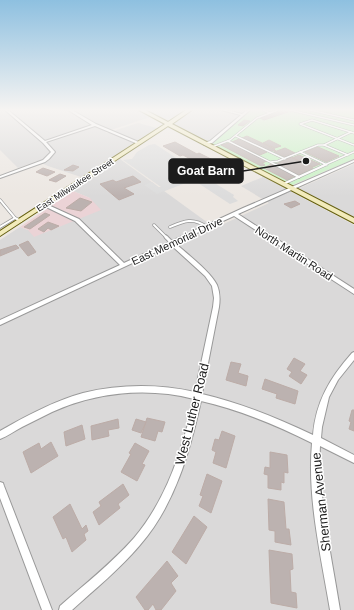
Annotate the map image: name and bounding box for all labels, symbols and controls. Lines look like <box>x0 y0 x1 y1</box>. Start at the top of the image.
street label: East Milwaukee Street <box>35 156 116 214</box>
callout: Goat Barn <box>169 159 243 183</box>
text: Goat Barn <box>177 164 235 178</box>
street label: East Memorial Drive <box>130 215 224 267</box>
street label: North Martin Road <box>253 223 335 283</box>
street label: West Luther Road <box>172 361 212 467</box>
street label: Sherman Avenue <box>308 452 334 552</box>

